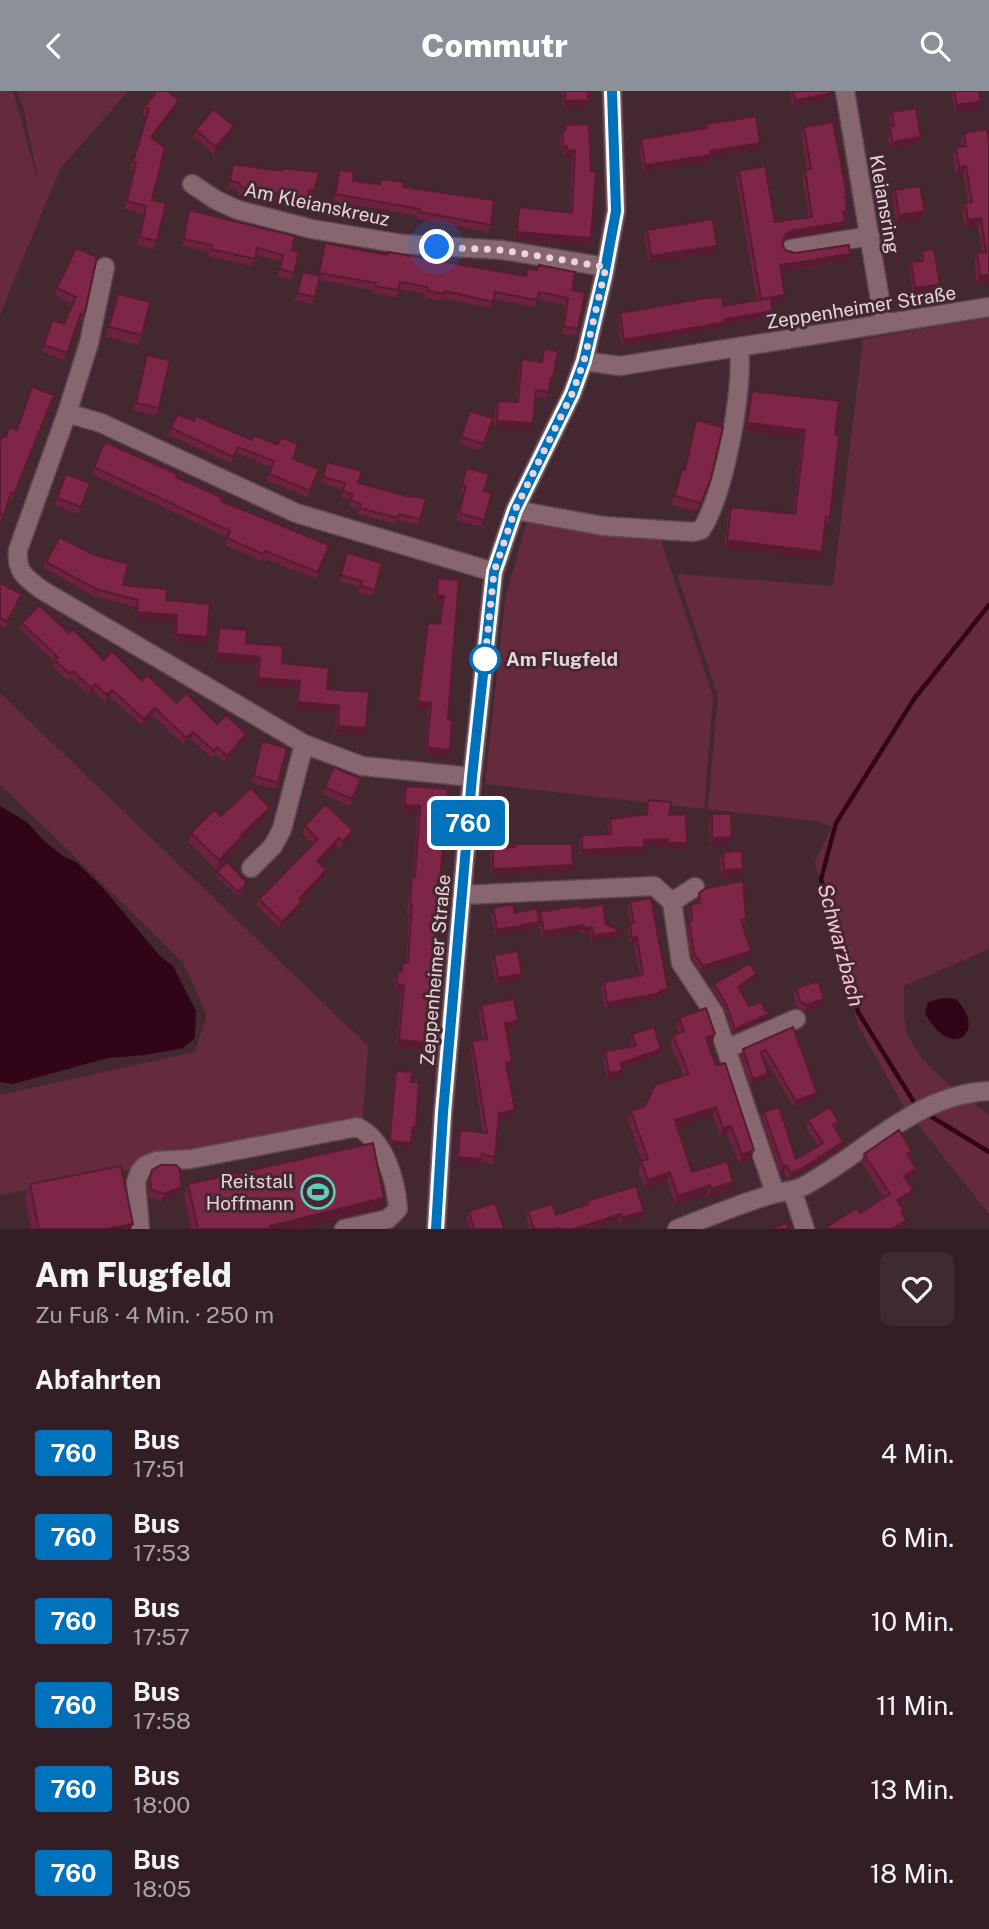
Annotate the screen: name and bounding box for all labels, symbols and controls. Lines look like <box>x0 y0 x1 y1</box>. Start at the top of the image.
icon: back <box>35 27 73 65</box>
text: Commutr <box>421 27 568 64</box>
icon: search <box>916 27 954 65</box>
street label: Kleiansring <box>866 153 905 255</box>
street label: Am Kleianskreuz <box>242 178 392 230</box>
your location <box>419 229 454 264</box>
street label: Zeppenheimer Straße <box>764 281 958 333</box>
marker: Am Flugfeld <box>470 644 500 674</box>
place label: Am Flugfeld <box>506 648 618 670</box>
line badge: 760 <box>428 800 508 846</box>
text: 760 <box>445 809 491 837</box>
street label: Zeppenheimer Straße <box>416 873 454 1067</box>
water label: Schwarzbach <box>813 881 869 1009</box>
place label: Reitstall Hoffmann <box>206 1170 294 1214</box>
sports icon: Reitstall Hoffmann <box>299 1173 337 1211</box>
button: heart <box>880 1252 954 1326</box>
text: Am Flugfeld <box>35 1256 232 1294</box>
text: Zu Fuß · 4 Min. · 250 m <box>35 1301 274 1328</box>
text: Abfahrten <box>35 1364 161 1395</box>
text: Bus <box>133 1424 180 1455</box>
text: 4 Min. <box>881 1438 954 1469</box>
text: 760 <box>50 1439 97 1467</box>
text: 17:51 <box>133 1455 185 1482</box>
text: Bus <box>133 1508 180 1539</box>
text: 6 Min. <box>881 1522 954 1553</box>
text: 760 <box>50 1523 97 1551</box>
text: 17:53 <box>133 1539 191 1566</box>
text: Bus <box>133 1592 180 1623</box>
text: 10 Min. <box>871 1606 954 1637</box>
text: 760 <box>50 1607 97 1635</box>
text: 17:57 <box>133 1623 190 1650</box>
text: Bus <box>133 1676 180 1707</box>
text: 11 Min. <box>876 1690 954 1721</box>
text: 760 <box>50 1691 97 1719</box>
text: 17:58 <box>133 1707 191 1734</box>
text: Bus <box>133 1760 180 1791</box>
text: 13 Min. <box>870 1774 954 1805</box>
text: 760 <box>50 1775 97 1803</box>
text: 18:00 <box>133 1791 190 1818</box>
text: Bus <box>133 1844 180 1875</box>
text: 18 Min. <box>870 1858 954 1889</box>
text: 760 <box>50 1859 97 1887</box>
text: 18:05 <box>133 1875 191 1902</box>

